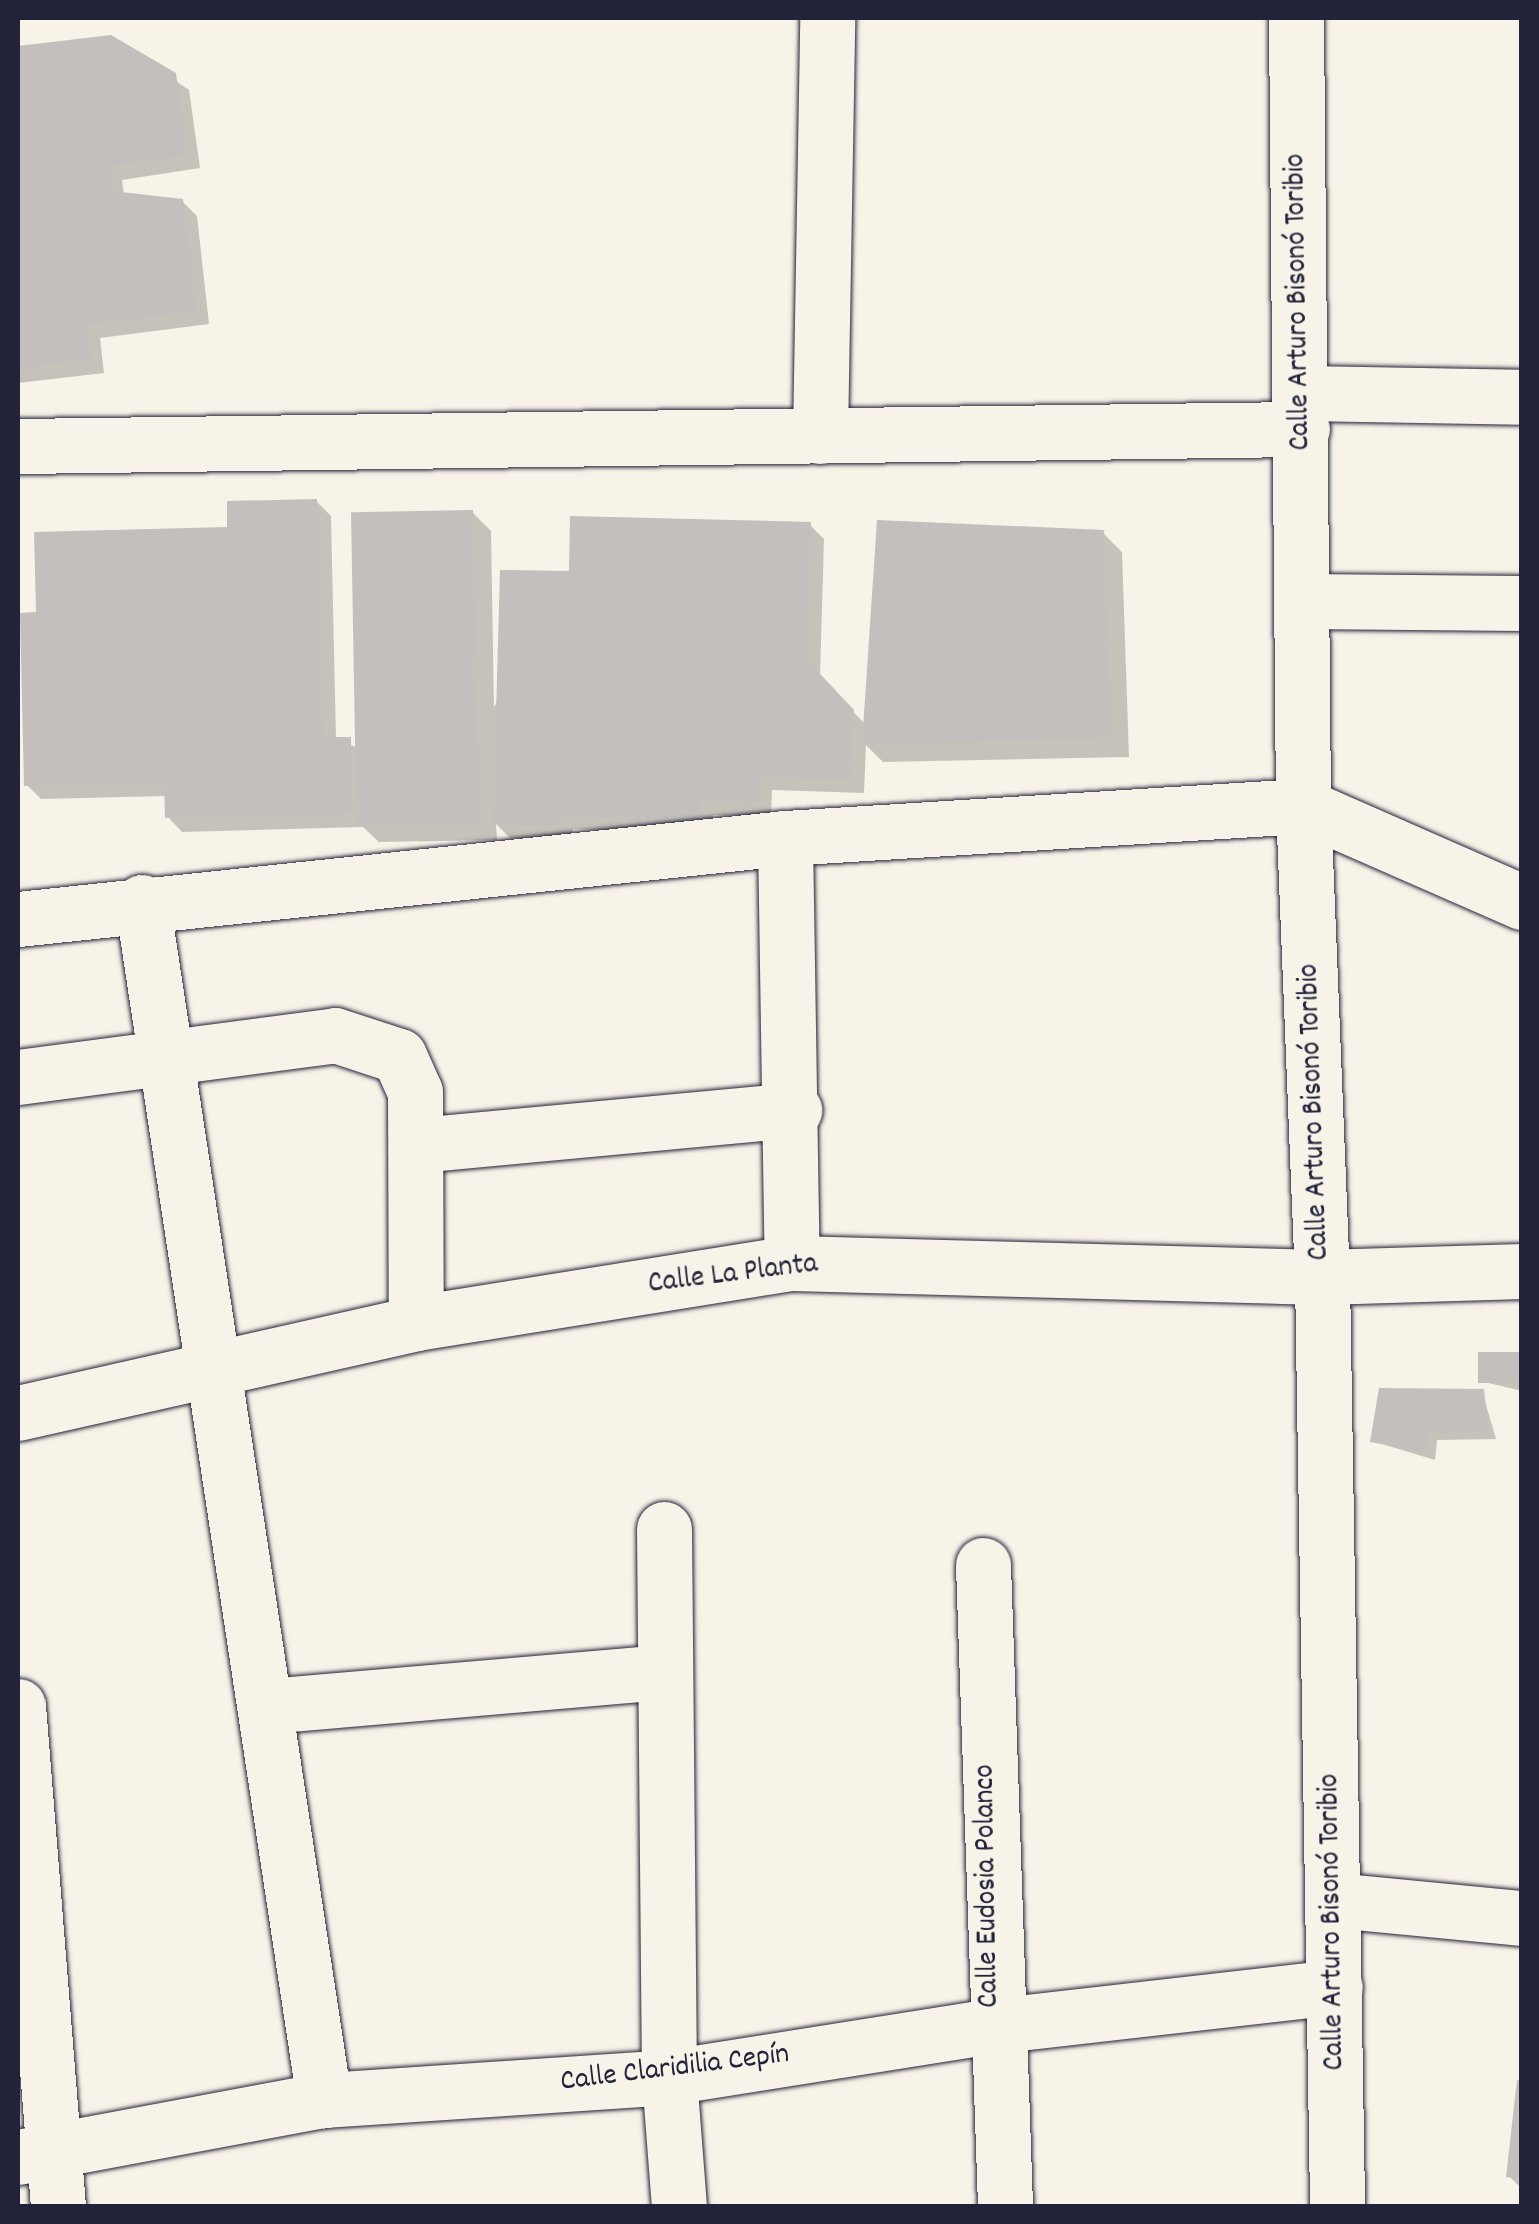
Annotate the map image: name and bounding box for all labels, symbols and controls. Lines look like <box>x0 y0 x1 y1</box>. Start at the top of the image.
street label: Calle Arturo Bisonó Toribio <box>1279 153 1321 451</box>
street label: Calle Arturo Bisonó Toribio <box>1293 963 1339 1261</box>
street label: Calle La Planta <box>646 1248 820 1304</box>
street label: Calle Eudosia Polanco <box>969 1764 1009 2008</box>
street label: Calle Arturo Bisonó Toribio <box>1313 1773 1355 2071</box>
street label: Calle Claridilia Cepín <box>559 2038 791 2102</box>

